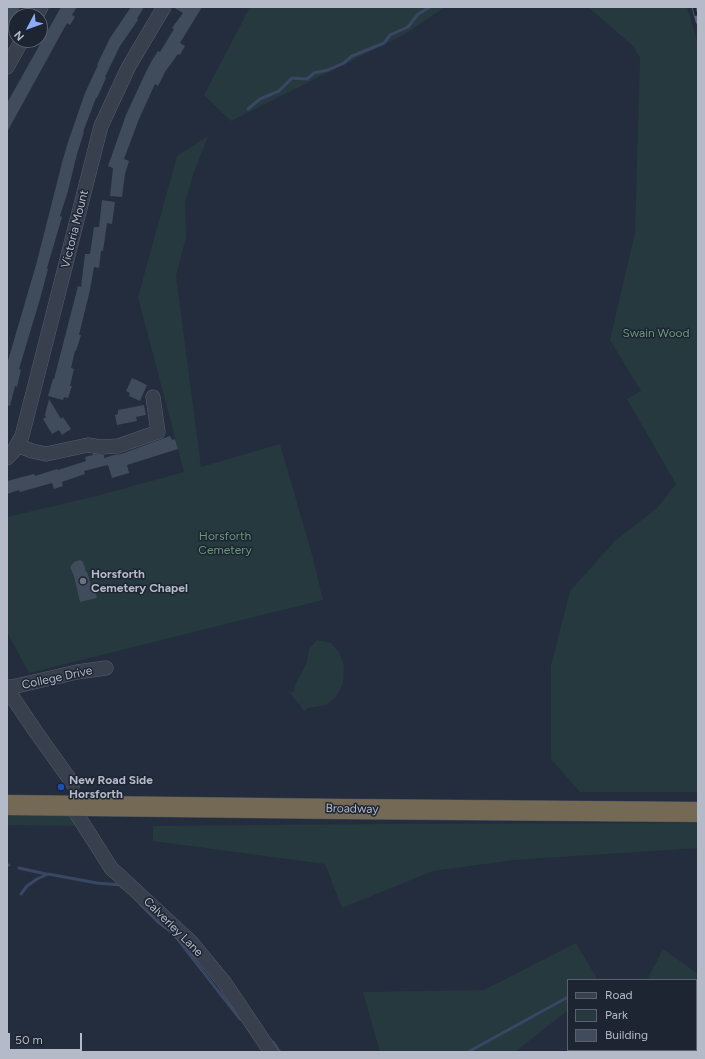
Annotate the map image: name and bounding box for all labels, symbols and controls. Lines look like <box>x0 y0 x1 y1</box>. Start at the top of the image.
north arrow <box>8 8 48 48</box>
text: N <box>12 28 27 43</box>
street label: Victoria Mount <box>58 188 92 270</box>
park label: Swain Wood <box>622 326 690 340</box>
park label: Horsforth Cemetery <box>198 529 252 557</box>
place label: Horsforth Cemetery Chapel <box>91 567 188 595</box>
marker: Horsforth Cemetery Chapel <box>78 576 88 586</box>
street label: College Drive <box>20 663 94 693</box>
place label: New Road Side Horsforth <box>69 773 153 801</box>
marker: New Road Side Horsforth <box>56 782 66 792</box>
street label: Broadway <box>325 801 379 817</box>
street label: Calverley Lane <box>140 894 206 960</box>
legend <box>567 979 697 1051</box>
text: Road <box>605 988 633 1002</box>
text: Park <box>605 1008 628 1022</box>
scale bar <box>10 1025 84 1051</box>
text: Building <box>605 1028 648 1042</box>
text: 50 m <box>15 1033 43 1047</box>

